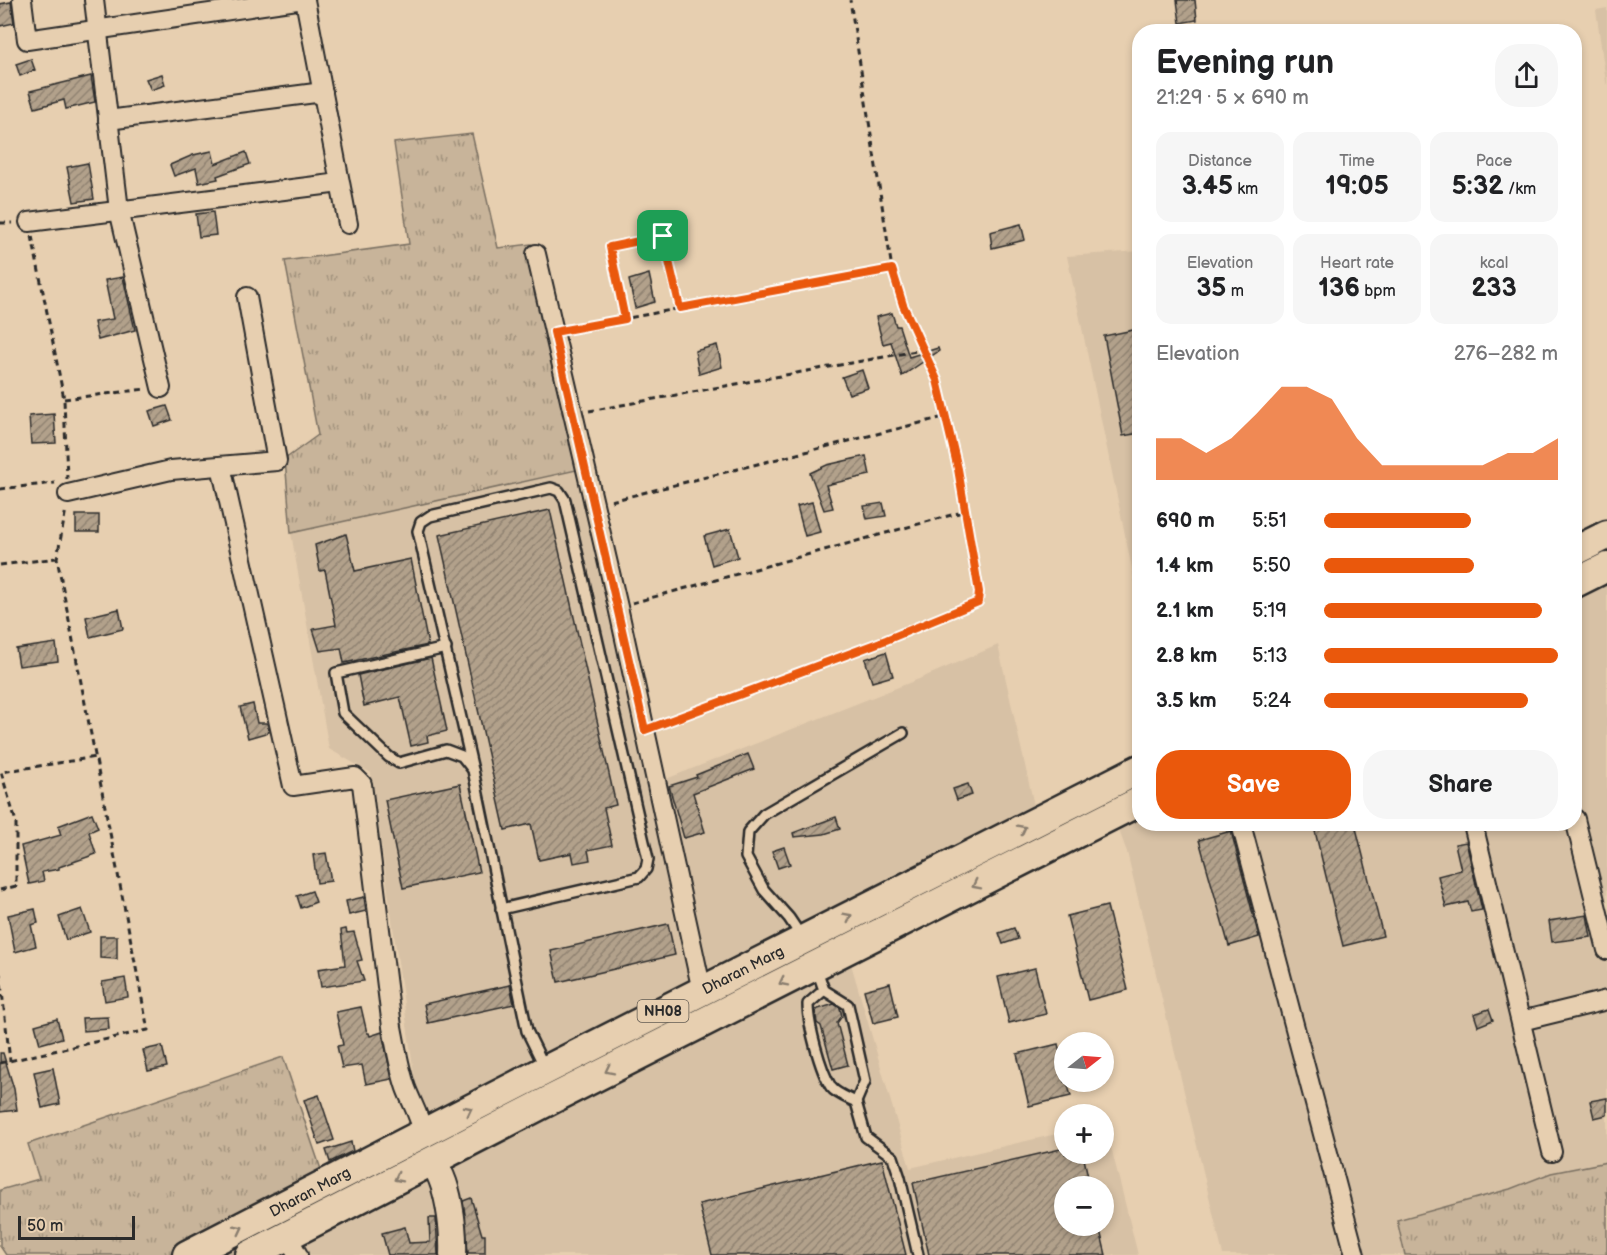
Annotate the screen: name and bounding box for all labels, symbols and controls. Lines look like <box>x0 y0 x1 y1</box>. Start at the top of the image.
text: Evening run <box>1156 43 1334 83</box>
button: share <box>1495 44 1558 107</box>
text: 21:29 · 5 × 690 m <box>1156 86 1309 110</box>
text: Distance <box>1188 152 1252 171</box>
text: Time <box>1339 152 1375 171</box>
text: Pace <box>1476 152 1512 171</box>
text: 3.45 <box>1182 171 1233 202</box>
text: 19:05 <box>1325 171 1389 202</box>
text: 5:32 <box>1452 171 1504 202</box>
text: km <box>1233 180 1258 199</box>
text: /km <box>1504 180 1536 199</box>
pin <box>637 210 688 261</box>
icon: arrive <box>646 219 679 252</box>
text: Elevation <box>1187 254 1253 273</box>
text: Heart rate <box>1320 254 1394 273</box>
text: kcal <box>1480 254 1508 273</box>
text: 35 <box>1196 273 1226 304</box>
text: 136 <box>1318 273 1360 304</box>
text: 233 <box>1471 273 1517 304</box>
text: m <box>1226 282 1244 301</box>
text: bpm <box>1360 282 1396 301</box>
text: Elevation <box>1156 342 1239 366</box>
text: 276–282 m <box>1454 342 1558 366</box>
text: 690 m <box>1156 509 1215 533</box>
text: 5:51 <box>1252 509 1287 533</box>
text: 1.4 km <box>1156 554 1214 578</box>
text: 5:50 <box>1252 554 1291 578</box>
text: 2.1 km <box>1156 599 1214 623</box>
text: 5:19 <box>1252 599 1287 623</box>
text: 2.8 km <box>1156 644 1217 668</box>
text: 5:13 <box>1252 644 1288 668</box>
text: 3.5 km <box>1156 689 1217 713</box>
text: 5:24 <box>1252 689 1291 713</box>
button: Save <box>1156 750 1351 819</box>
button: Share <box>1363 750 1558 819</box>
one-way arrow <box>1016 825 1027 837</box>
one-way arrow <box>971 878 982 889</box>
one-way arrow <box>841 913 852 925</box>
street label: Dharan Marg <box>699 942 787 999</box>
one-way arrow <box>778 975 789 987</box>
road number: NH08 <box>638 1000 688 1022</box>
north arrow <box>1054 1032 1114 1092</box>
map controls <box>1054 1032 1114 1236</box>
one-way arrow <box>604 1063 615 1075</box>
button: + <box>1054 1104 1114 1164</box>
one-way arrow <box>461 1106 472 1117</box>
street label: Dharan Marg <box>266 1163 354 1222</box>
one-way arrow <box>393 1171 404 1182</box>
button: − <box>1054 1176 1114 1236</box>
scale bar <box>18 1213 135 1240</box>
text: 50 m <box>27 1217 63 1236</box>
one-way arrow <box>232 1225 243 1236</box>

